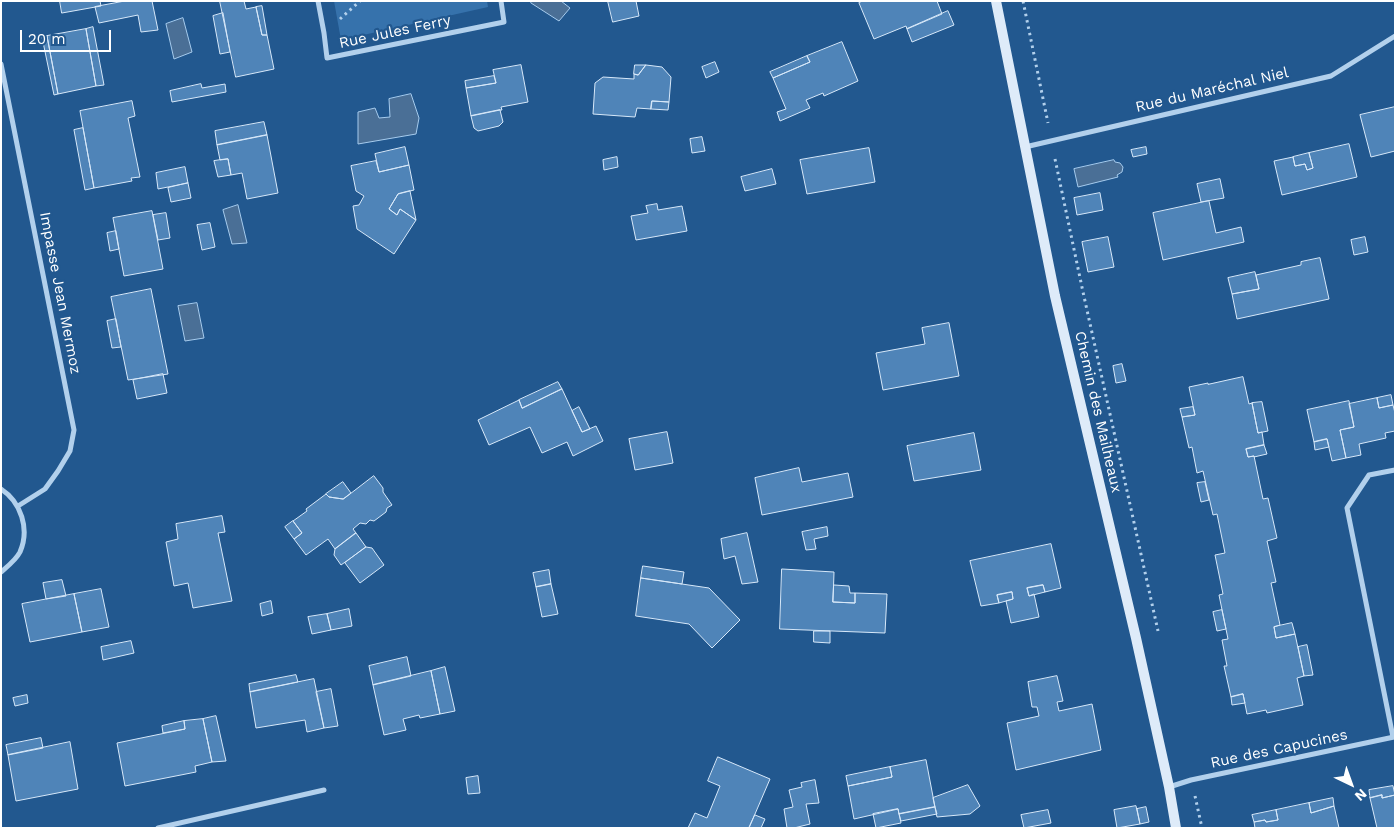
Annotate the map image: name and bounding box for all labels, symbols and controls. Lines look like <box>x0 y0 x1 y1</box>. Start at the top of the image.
street label: Rue Jules Ferry <box>338 11 452 53</box>
scale bar <box>22 20 114 52</box>
text: 20 m <box>28 30 66 48</box>
street label: Rue du Maréchal Niel <box>1134 64 1290 116</box>
street label: Impasse Jean Mermoz <box>35 210 85 376</box>
street label: Chemin des Mailheaux <box>1071 329 1125 495</box>
street label: Rue des Capucines <box>1209 726 1349 772</box>
north arrow <box>1326 759 1376 809</box>
text: N <box>1352 786 1370 805</box>

